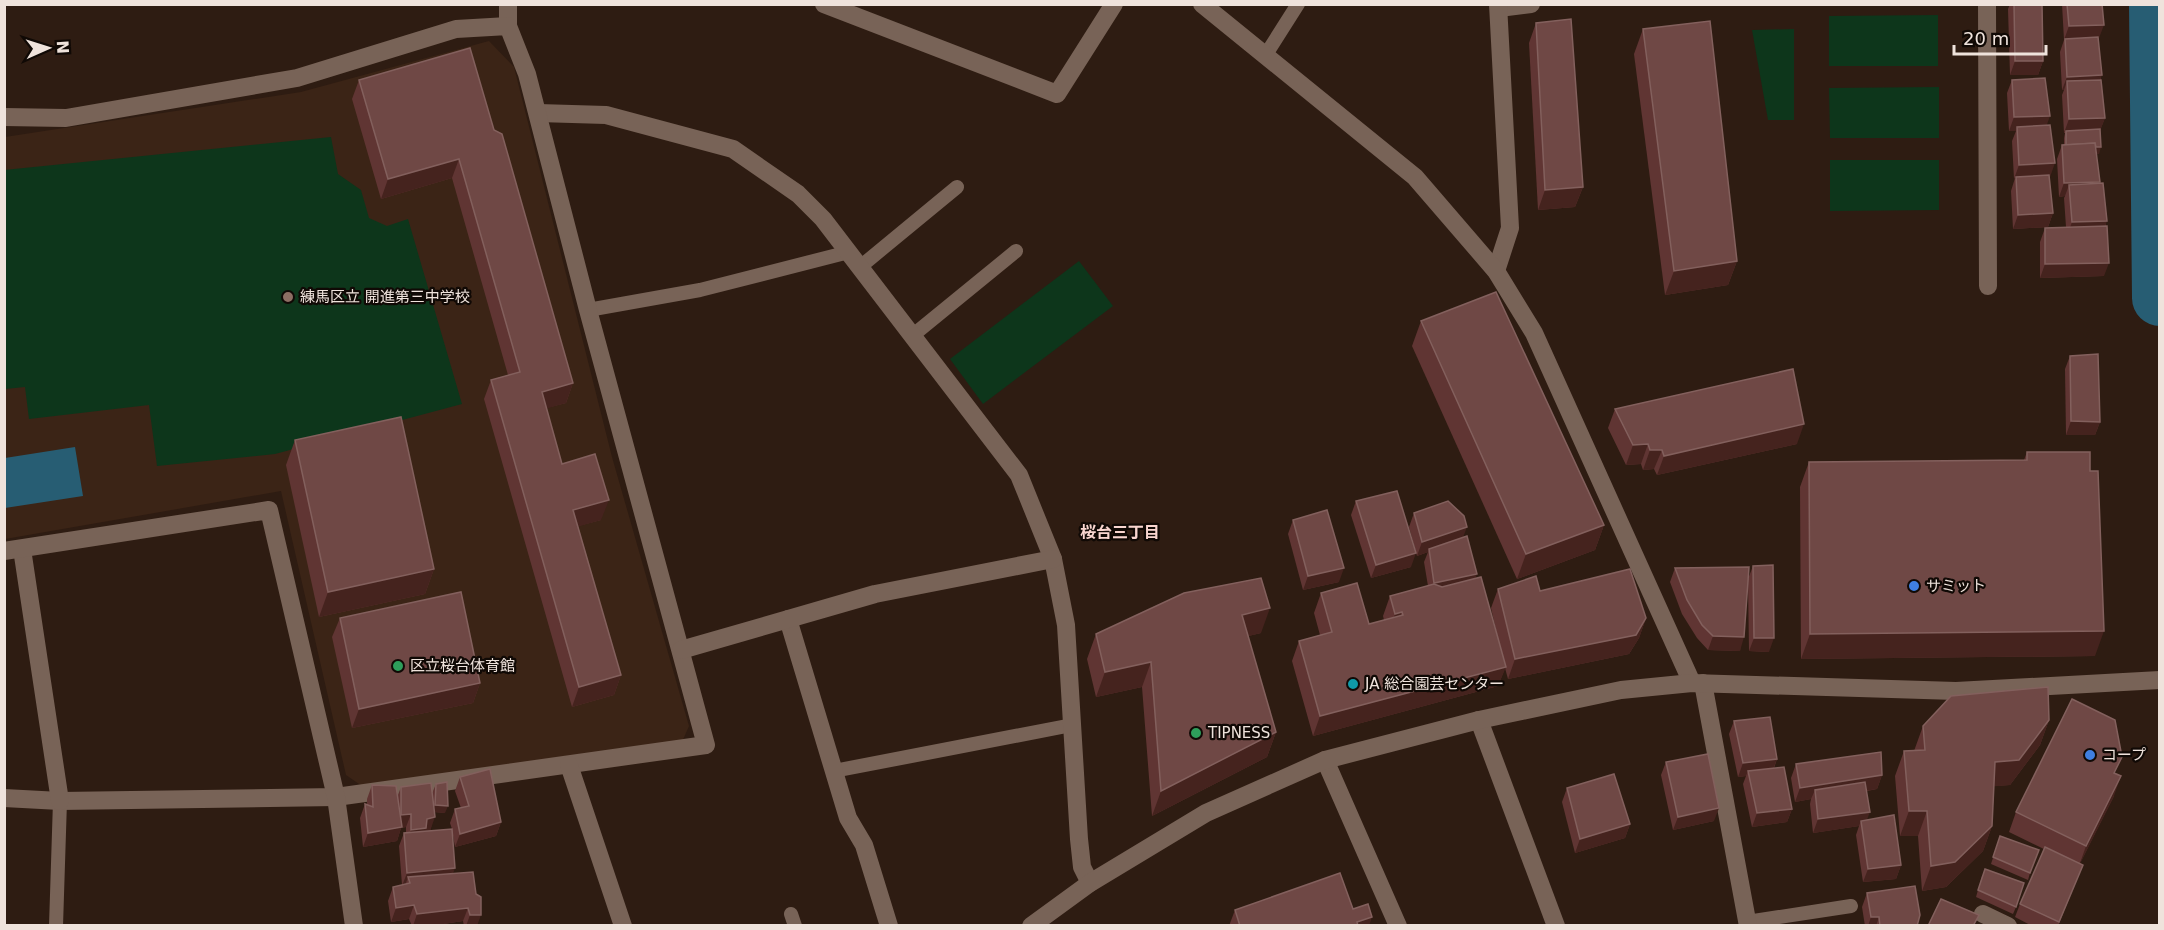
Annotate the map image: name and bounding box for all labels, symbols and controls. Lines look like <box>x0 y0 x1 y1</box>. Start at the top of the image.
north arrow <box>18 18 78 78</box>
scale bar <box>1954 18 2046 56</box>
text: 20 m <box>1963 28 2009 49</box>
text: N <box>53 40 72 54</box>
place label: 練馬区立 開進第三中学校 <box>300 288 470 306</box>
marker: 練馬区立 開進第三中学校 <box>281 290 295 304</box>
district label: 桜台三丁目 <box>1080 523 1160 542</box>
place label: サミット <box>1926 577 1986 595</box>
marker: サミット <box>1907 579 1921 593</box>
place label: 区立桜台体育館 <box>410 657 515 675</box>
marker: 区立桜台体育館 <box>391 659 405 673</box>
place label: JA 総合園芸センター <box>1364 675 1504 693</box>
marker: JA 総合園芸センター <box>1346 677 1360 691</box>
place label: TIPNESS <box>1207 724 1270 742</box>
marker: TIPNESS <box>1189 726 1203 740</box>
place label: コープ <box>2102 746 2146 764</box>
marker: コープ <box>2083 748 2097 762</box>

